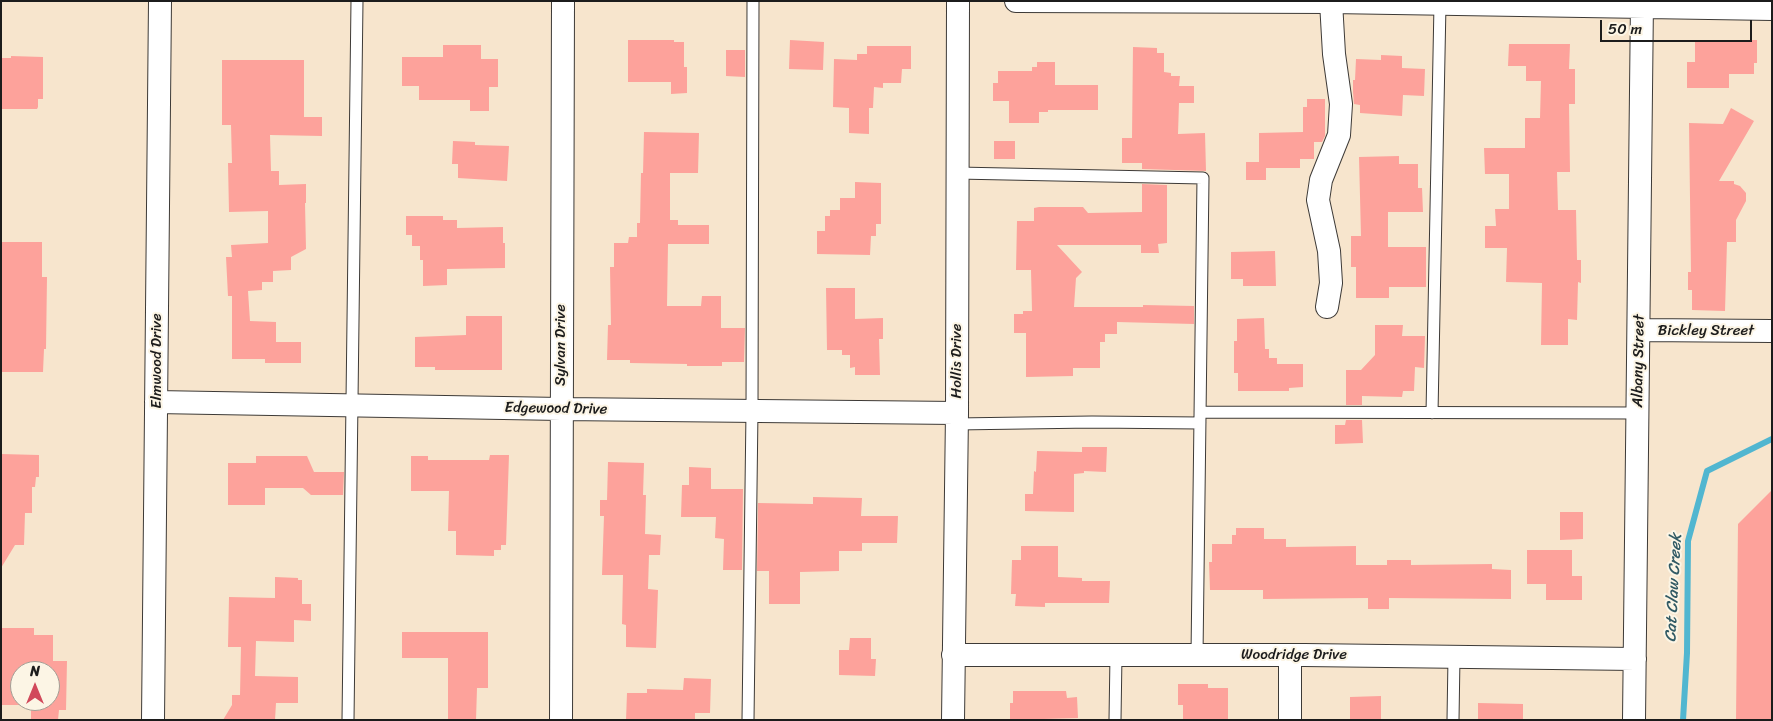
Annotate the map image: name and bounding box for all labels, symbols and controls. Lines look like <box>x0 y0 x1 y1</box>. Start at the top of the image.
scale bar <box>1603 10 1756 42</box>
text: 50 m <box>1608 16 1642 42</box>
street label: Sylvan Drive <box>552 304 570 386</box>
street label: Elmwood Drive <box>148 313 166 409</box>
street label: Albany Street <box>1629 314 1649 408</box>
street label: Bickley Street <box>1658 322 1754 340</box>
street label: Hollis Drive <box>948 324 966 398</box>
street label: Edgewood Drive <box>505 399 607 419</box>
water label: Cat Claw Creek <box>1662 533 1686 643</box>
street label: Woodridge Drive <box>1241 646 1347 664</box>
text: N <box>30 659 40 684</box>
north arrow <box>10 661 60 711</box>

